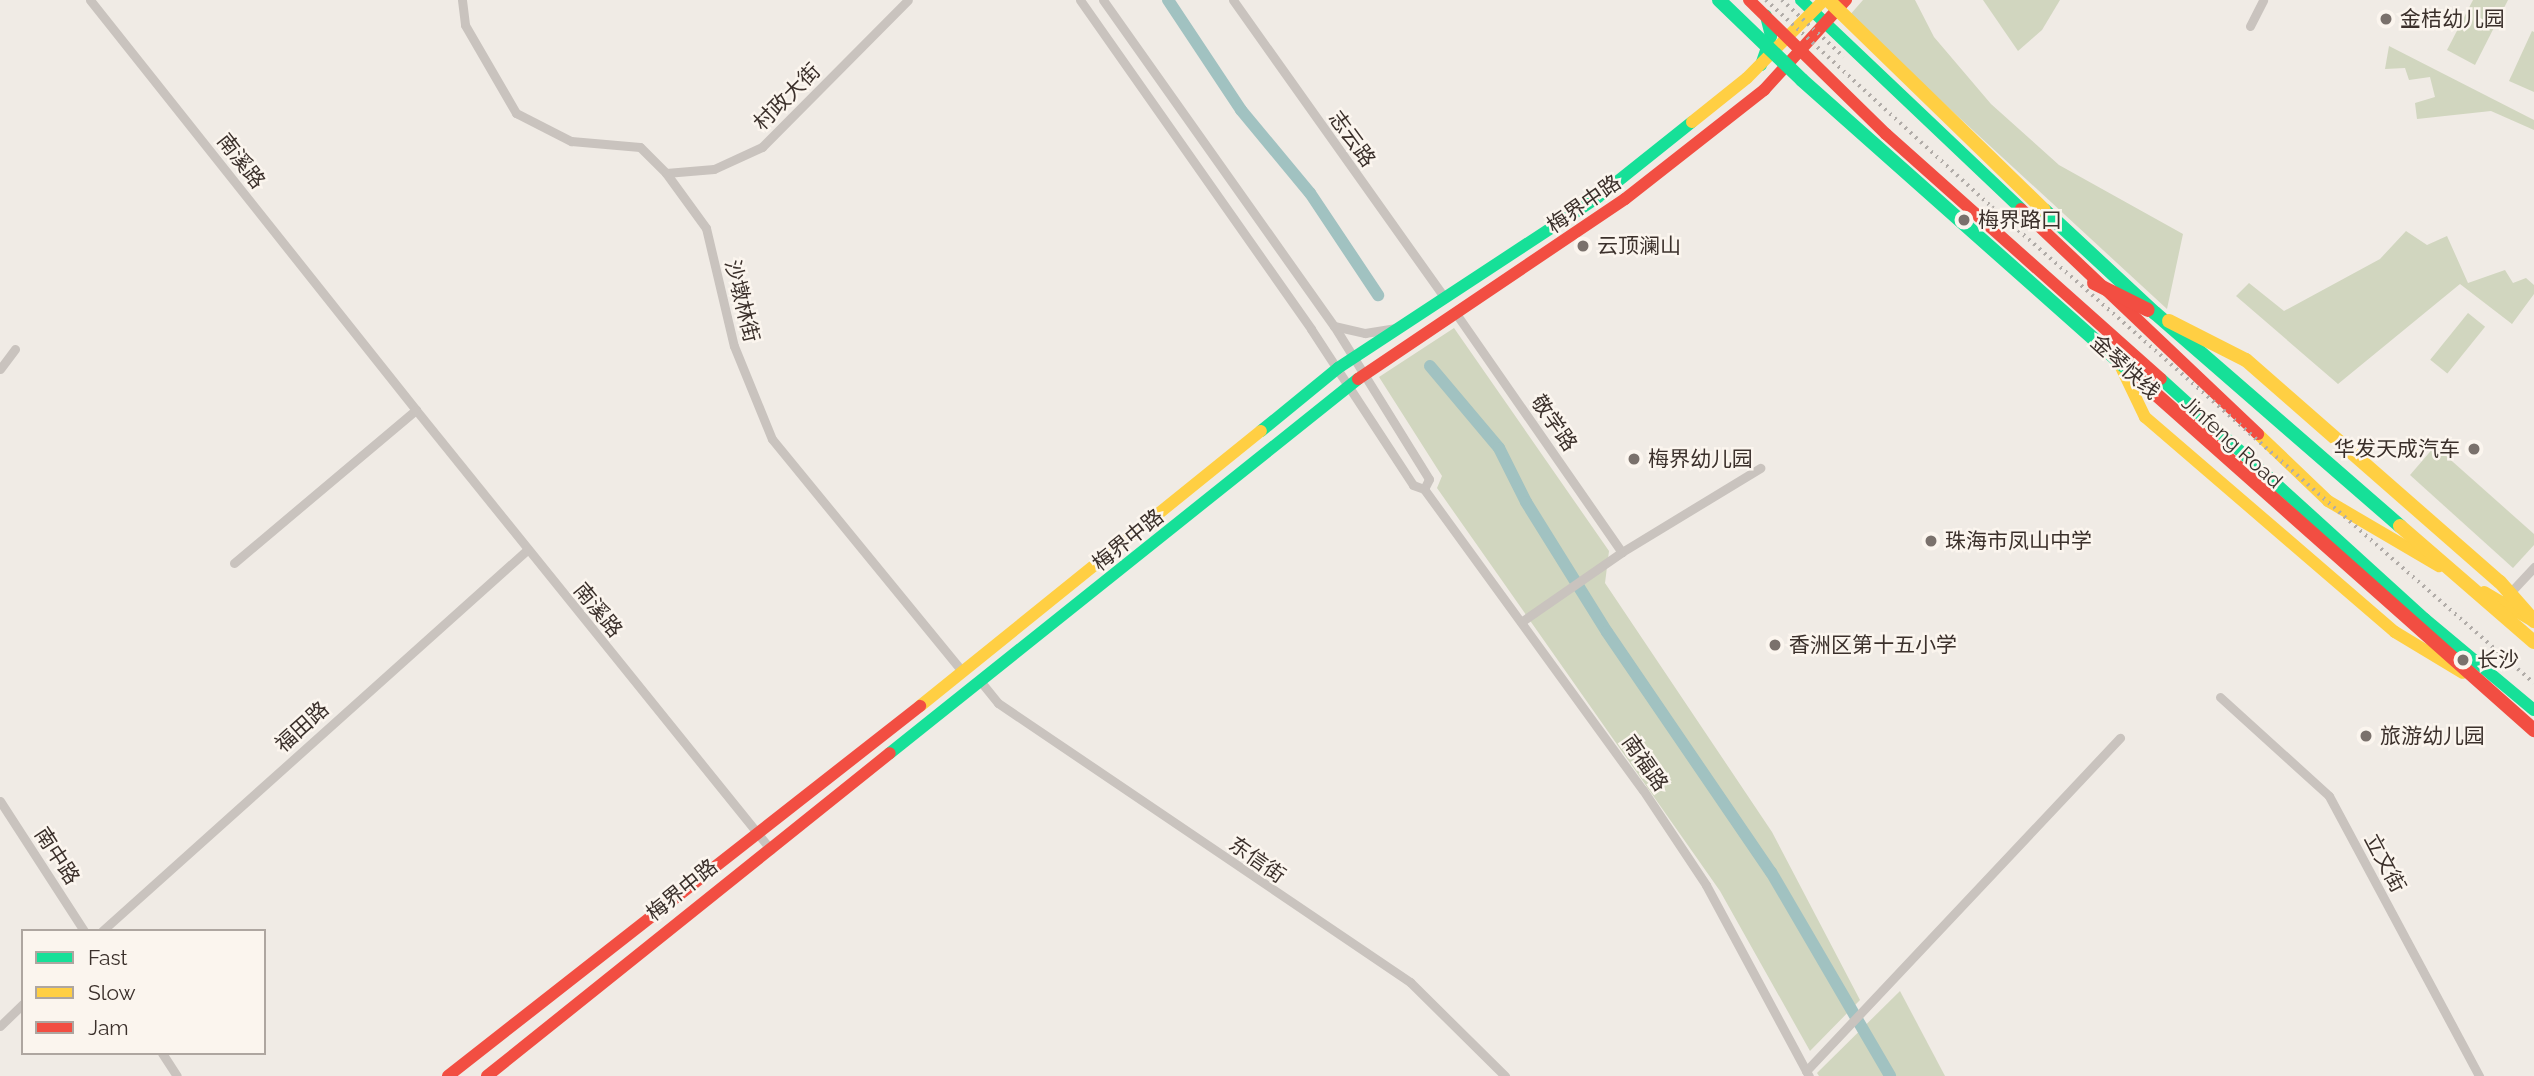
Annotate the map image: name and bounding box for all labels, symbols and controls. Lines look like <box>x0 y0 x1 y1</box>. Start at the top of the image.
place label: 金桔幼儿园 <box>2400 6 2505 32</box>
marker: 金桔幼儿园 <box>2378 11 2394 27</box>
street label: 村政大街 <box>748 58 826 136</box>
street label: 志云路 <box>1323 106 1381 172</box>
street label: 南溪路 <box>212 128 270 194</box>
street label: 梅界中路 <box>1542 170 1626 238</box>
place label: 梅界路口 <box>1978 207 2062 233</box>
marker: 梅界路口 <box>1956 212 1972 228</box>
place label: 云顶澜山 <box>1597 233 1681 259</box>
marker: 云顶澜山 <box>1575 238 1591 254</box>
street label: 沙墩林街 <box>720 257 764 345</box>
street label: 金琴快线 <box>2085 330 2165 404</box>
street label: 敬学路 <box>1526 390 1582 456</box>
street label: Jinfeng Road <box>2176 390 2288 494</box>
place label: 华发天成汽车 <box>2334 436 2460 462</box>
marker: 华发天成汽车 <box>2466 441 2482 457</box>
place label: 梅界幼儿园 <box>1648 446 1753 472</box>
marker: 梅界幼儿园 <box>1626 451 1642 467</box>
street label: 梅界中路 <box>1087 504 1169 576</box>
place label: 珠海市凤山中学 <box>1945 528 2092 554</box>
marker: 珠海市凤山中学 <box>1923 533 1939 549</box>
street label: 南溪路 <box>568 578 628 642</box>
place label: 香洲区第十五小学 <box>1789 632 1957 658</box>
marker: 香洲区第十五小学 <box>1767 637 1783 653</box>
place label: 长沙 <box>2477 647 2519 673</box>
marker: 长沙 <box>2455 652 2471 668</box>
street label: 福田路 <box>270 697 334 757</box>
place label: 旅游幼儿园 <box>2380 723 2485 749</box>
marker: 旅游幼儿园 <box>2358 728 2374 744</box>
street label: 南福路 <box>1617 730 1673 796</box>
street label: 南中路 <box>29 823 85 889</box>
street label: 立文街 <box>2359 829 2411 897</box>
street label: 东信街 <box>1224 832 1290 888</box>
street label: 梅界中路 <box>641 854 723 926</box>
legend <box>21 929 266 1055</box>
text: Fast <box>88 945 128 970</box>
text: Slow <box>88 980 136 1005</box>
text: Jam <box>88 1015 129 1040</box>

